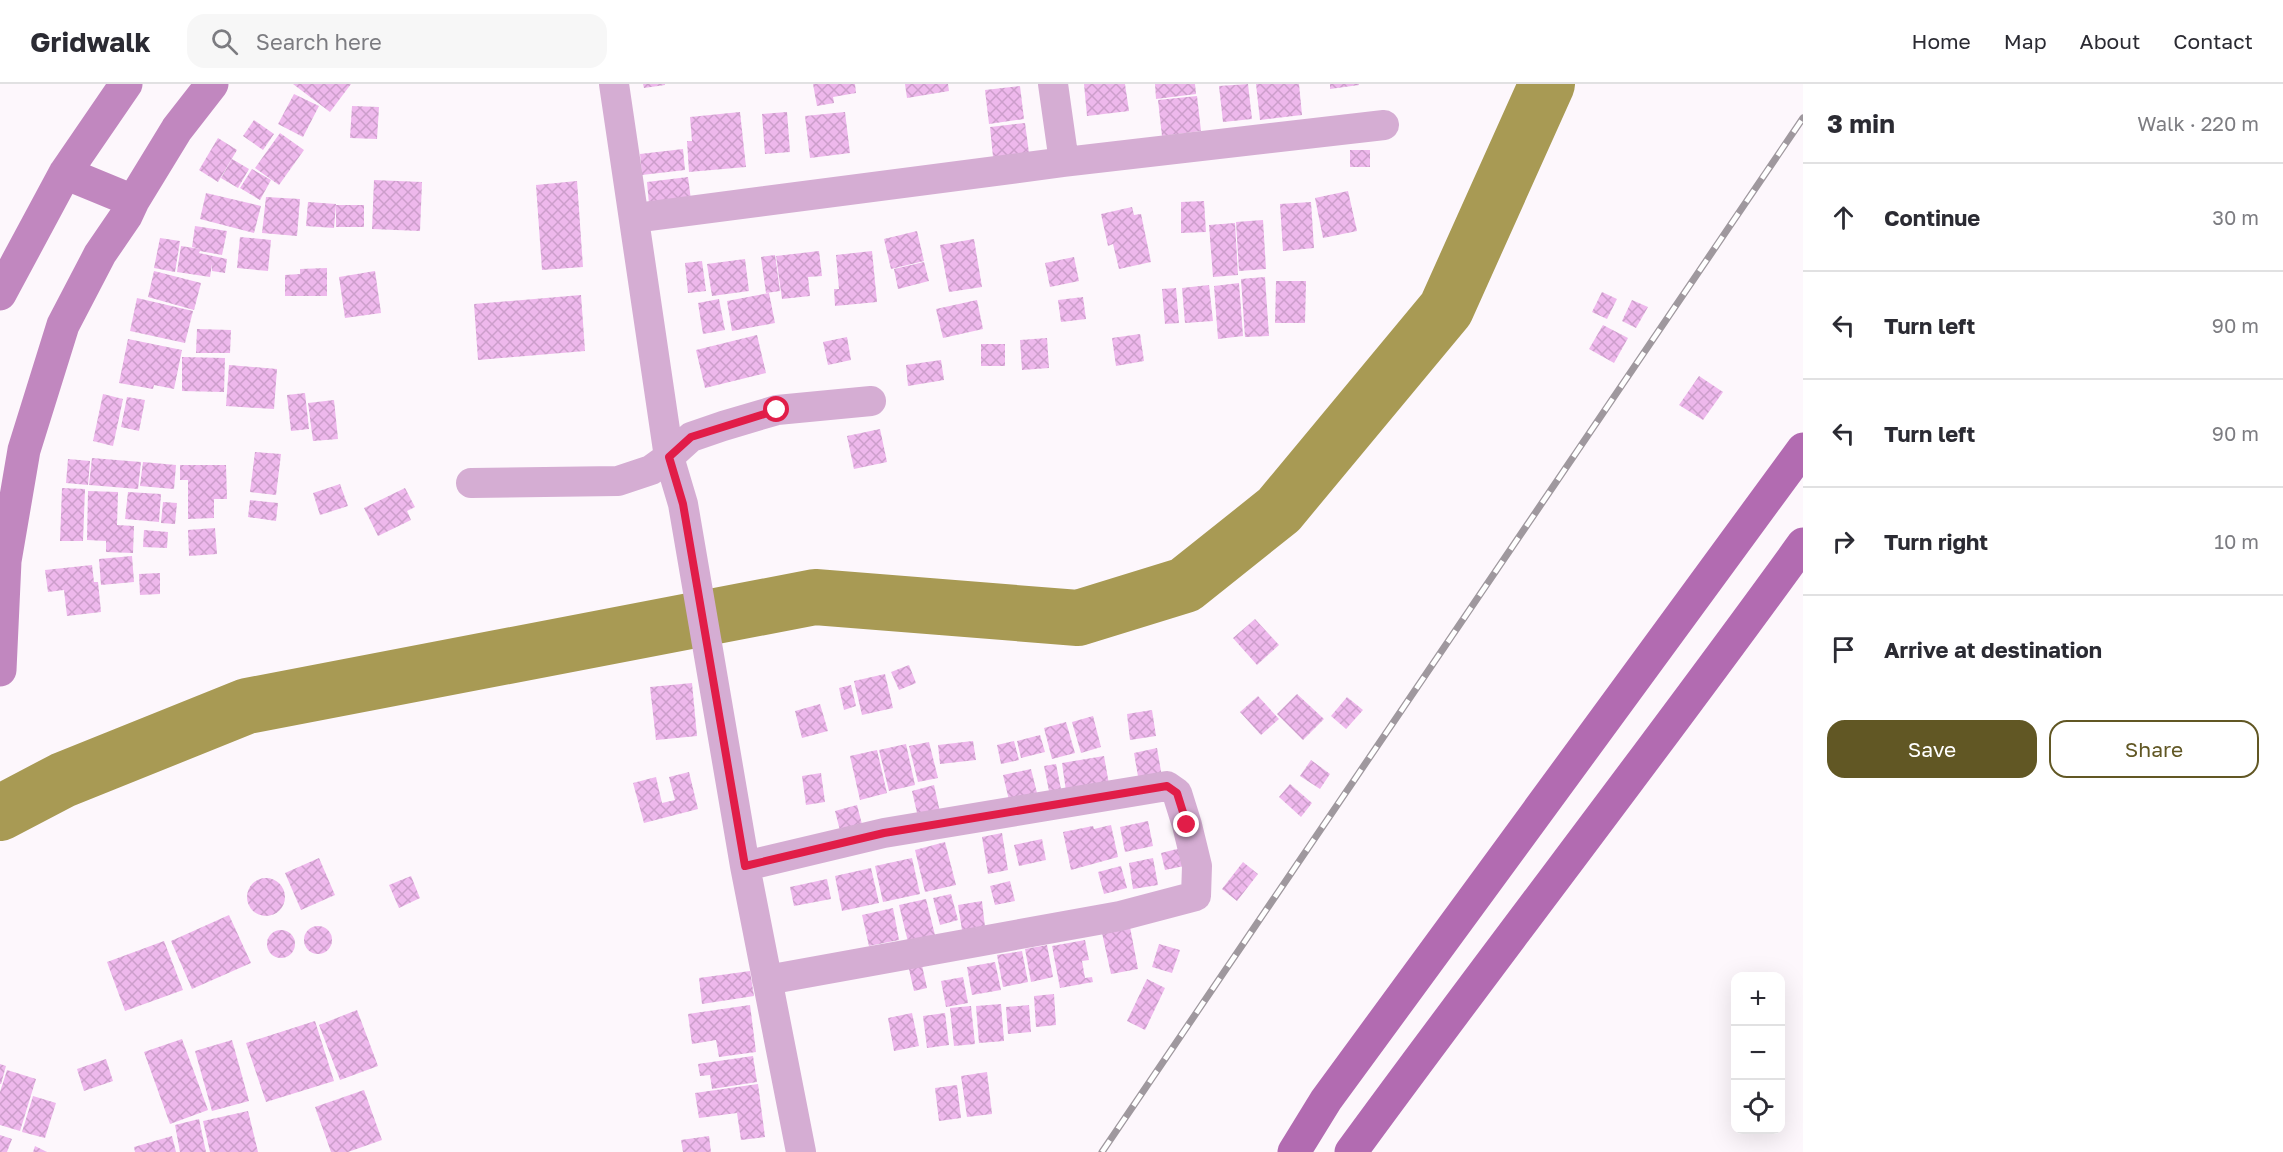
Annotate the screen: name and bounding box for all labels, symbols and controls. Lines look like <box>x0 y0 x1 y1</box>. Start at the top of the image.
search box <box>187 14 607 68</box>
text: Gridwalk <box>30 25 151 58</box>
icon: search <box>208 25 241 58</box>
text: Search here <box>256 28 382 55</box>
text: Home <box>1911 28 1971 54</box>
text: Map <box>2004 28 2047 54</box>
text: About <box>2080 28 2140 54</box>
text: Contact <box>2173 28 2253 54</box>
text: 3 min <box>1827 108 1895 139</box>
text: Walk · 220 m <box>2137 111 2259 135</box>
icon: ahead <box>1827 201 1860 234</box>
text: Continue <box>1884 204 1980 231</box>
text: 30 m <box>2212 205 2259 229</box>
icon: left <box>1827 309 1860 342</box>
text: Turn left <box>1884 312 1975 339</box>
text: 90 m <box>2212 313 2259 337</box>
route start <box>763 396 789 422</box>
icon: left <box>1827 417 1860 450</box>
text: Turn left <box>1884 420 1975 447</box>
text: 90 m <box>2212 421 2259 445</box>
icon: right <box>1827 525 1860 558</box>
text: Turn right <box>1884 528 1988 555</box>
text: 10 m <box>2214 529 2259 553</box>
icon: arrive <box>1827 633 1860 666</box>
text: Arrive at destination <box>1884 636 2102 663</box>
button: Save <box>1827 720 2037 778</box>
button: Share <box>2049 720 2259 778</box>
route end <box>1173 811 1199 837</box>
map controls <box>1731 972 1785 1134</box>
button: + <box>1731 972 1785 1026</box>
button: − <box>1731 1026 1785 1080</box>
button: locate <box>1731 1080 1785 1134</box>

